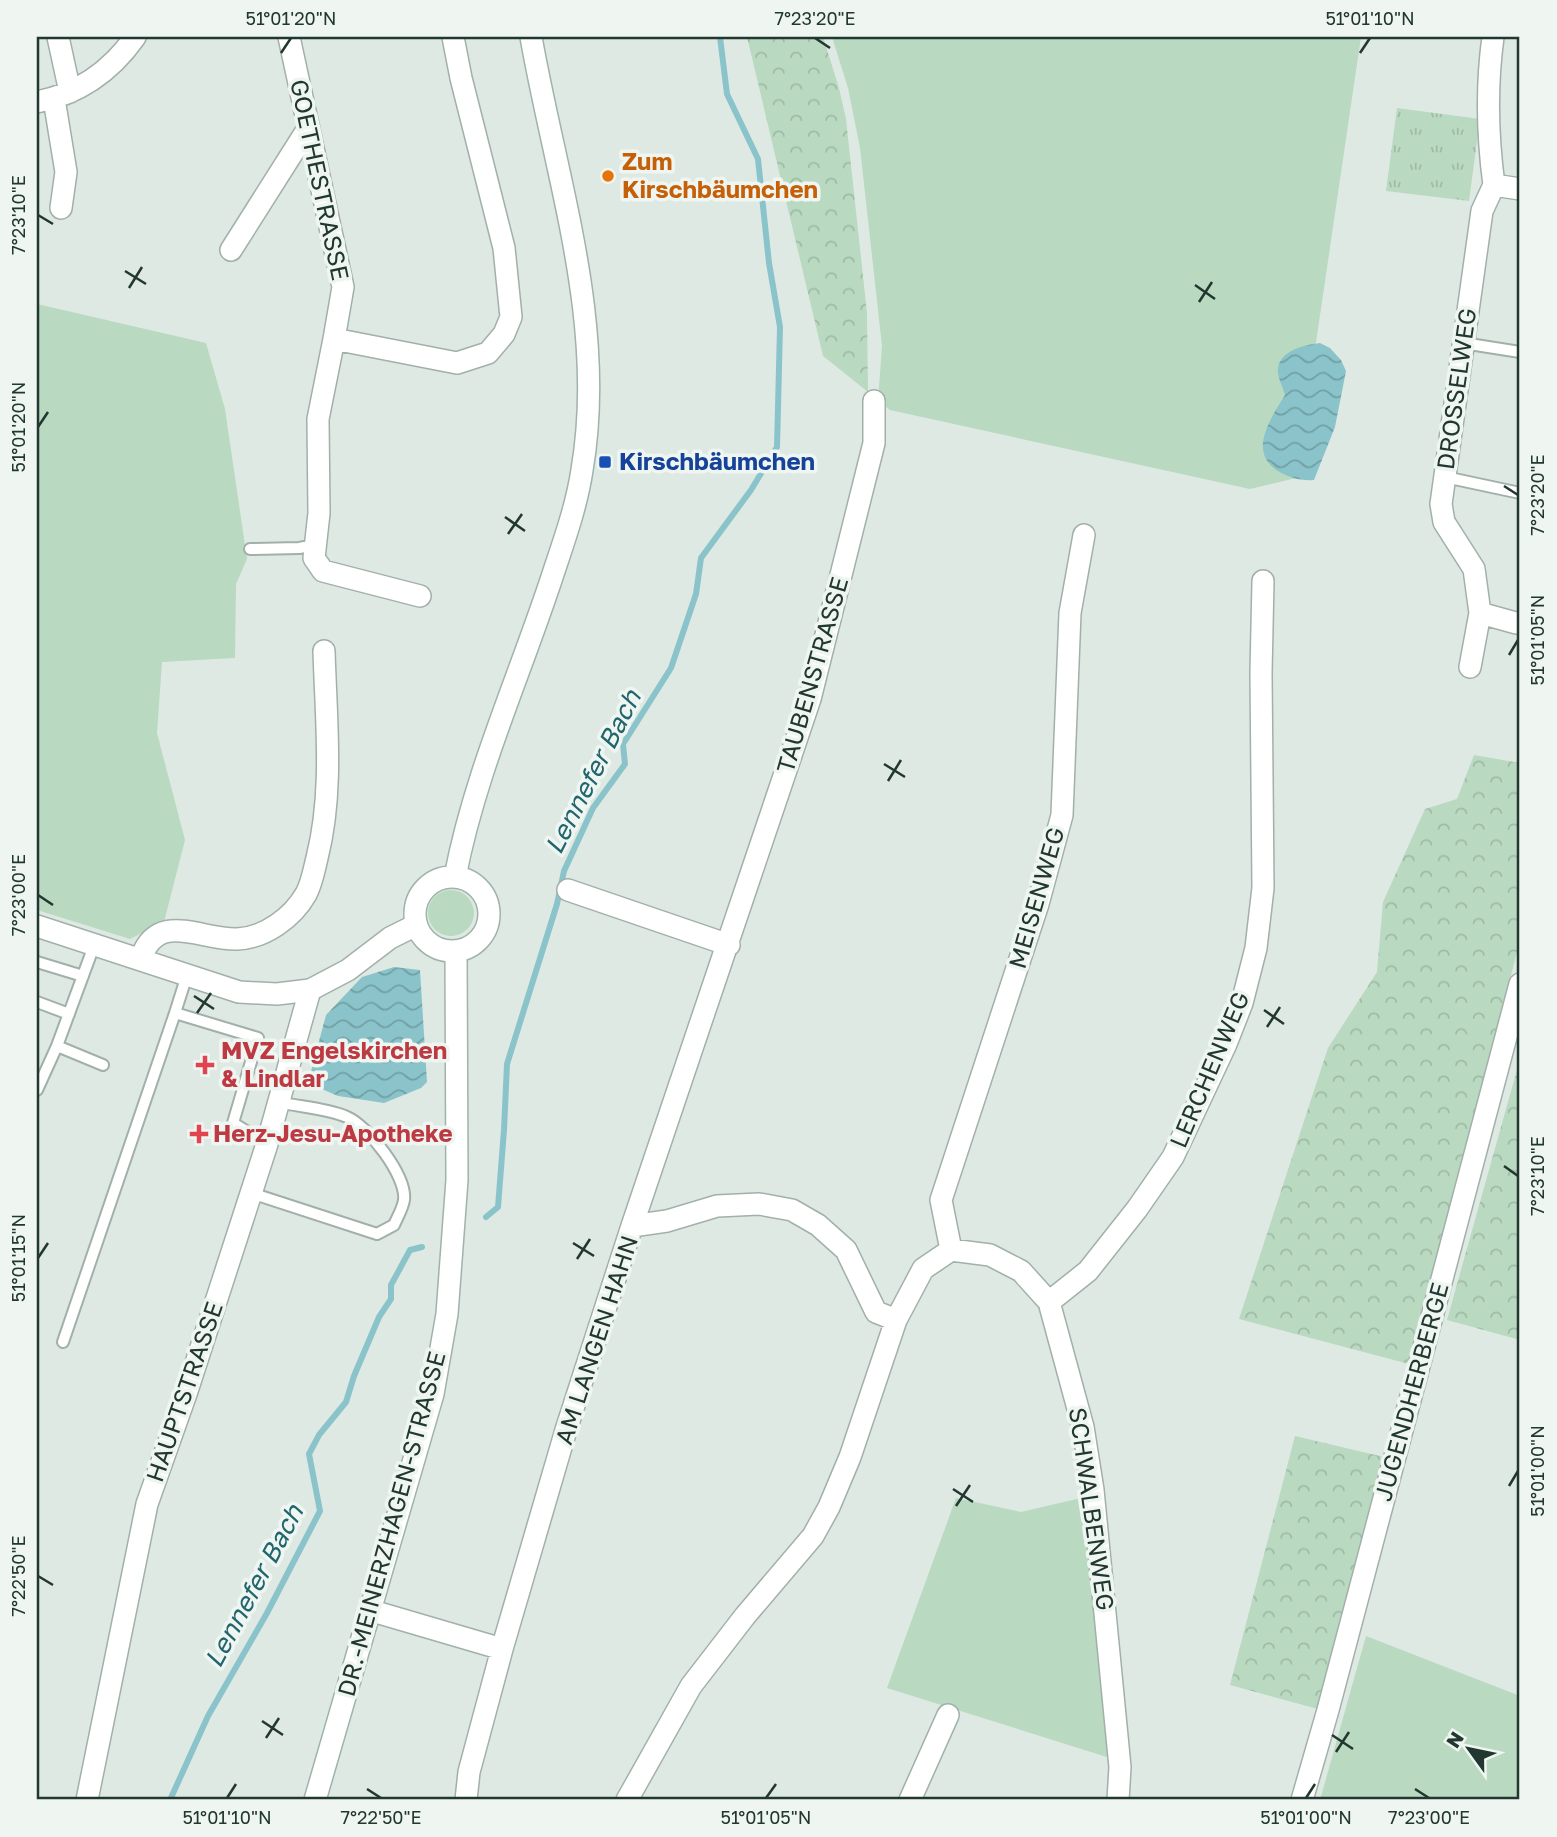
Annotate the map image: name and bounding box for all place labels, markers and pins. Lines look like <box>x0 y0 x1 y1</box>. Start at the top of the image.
place label: Zum Kirschbäumchen <box>622 146 818 203</box>
marker: Zum Kirschbäumchen <box>600 168 616 184</box>
place label: Kirschbäumchen <box>619 446 815 475</box>
marker: Kirschbäumchen <box>597 454 613 470</box>
place label: MVZ Engelskirchen & Lindlar <box>221 1035 447 1092</box>
marker: MVZ Engelskirchen & Lindlar <box>195 1055 215 1075</box>
place label: Herz-Jesu-Apotheke <box>213 1118 453 1147</box>
marker: Herz-Jesu-Apotheke <box>191 1126 207 1142</box>

